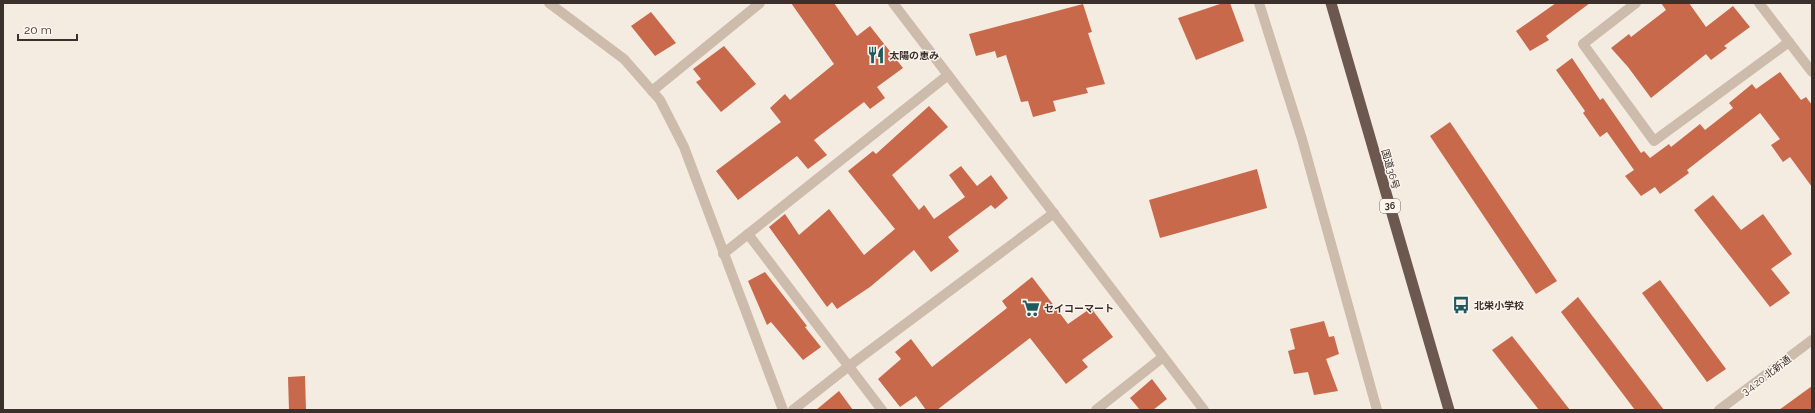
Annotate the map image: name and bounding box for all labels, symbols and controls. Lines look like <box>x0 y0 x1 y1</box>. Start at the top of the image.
scale bar <box>18 16 77 42</box>
text: 20 m <box>24 23 52 37</box>
restaurant icon: 太陽の恵み <box>866 45 886 65</box>
place label: 太陽の恵み <box>889 50 939 61</box>
street label: 国道36号 <box>1380 148 1402 191</box>
road number: 36 <box>1380 199 1400 213</box>
bus stop icon: 北栄小学校 <box>1451 295 1471 315</box>
supermarket icon: セイコーマート <box>1021 298 1041 318</box>
place label: 北栄小学校 <box>1474 300 1524 311</box>
place label: セイコーマート <box>1044 303 1114 314</box>
street label: 3.4.20 北新通 <box>1740 353 1793 397</box>

